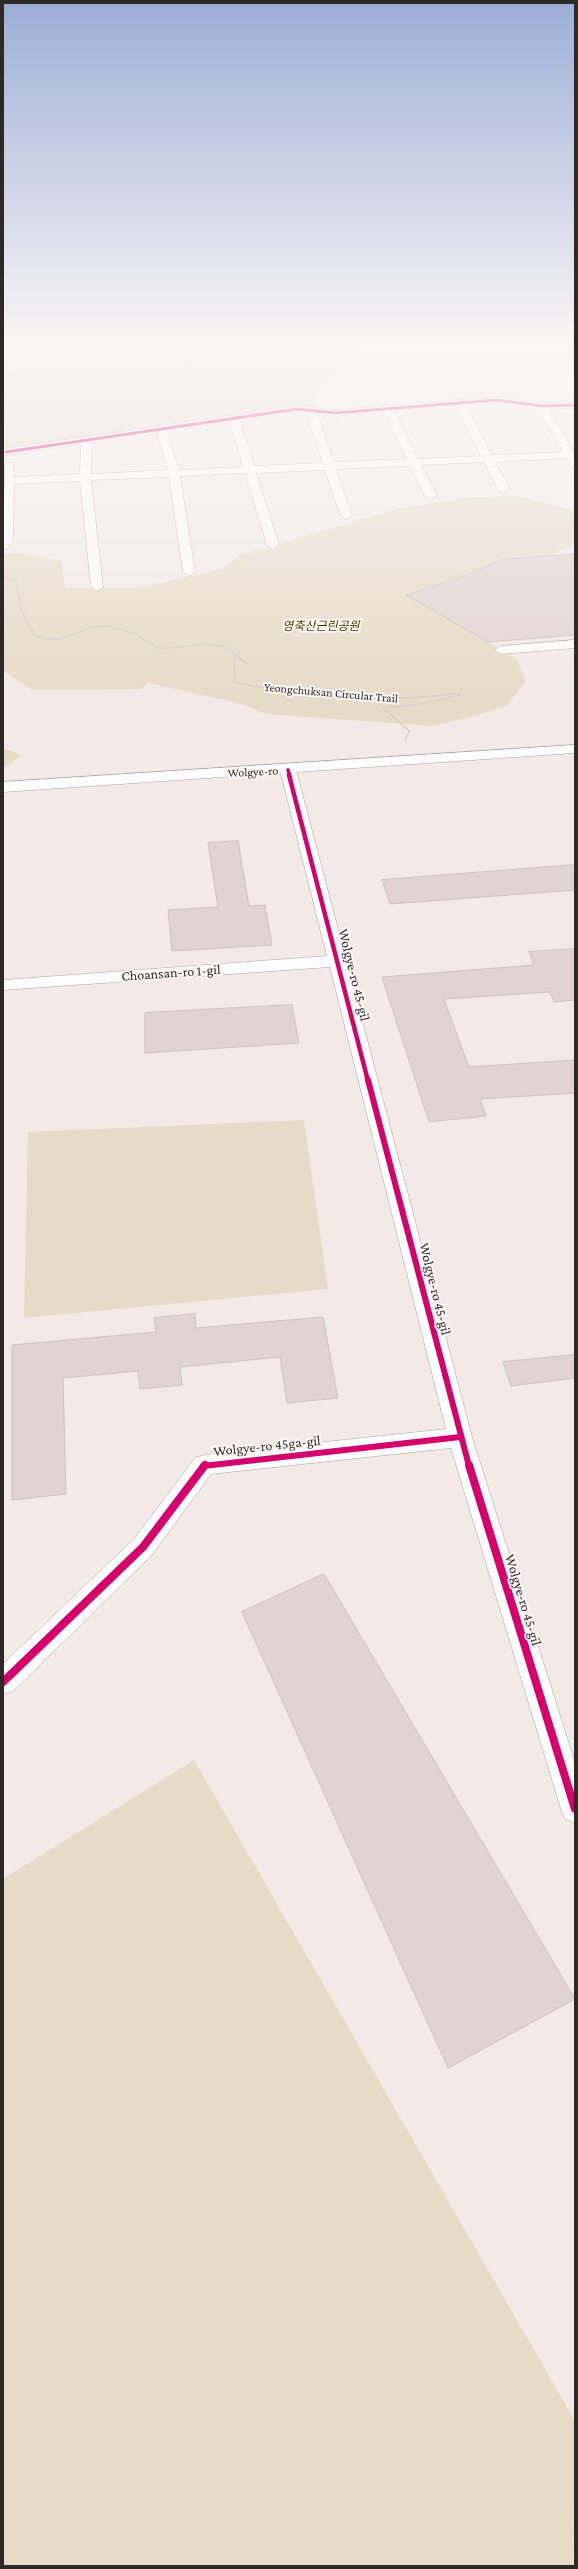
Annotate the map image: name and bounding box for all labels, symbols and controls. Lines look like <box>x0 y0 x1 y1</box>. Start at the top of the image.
park label: 영축산근린공원 <box>282 619 360 633</box>
street label: Yeongchuksan Circular Trail <box>263 680 399 706</box>
street label: Wolgye-ro <box>227 763 279 781</box>
street label: Wolgye-ro 45-gil <box>334 927 374 1023</box>
street label: Choansan-ro 1-gil <box>121 961 221 985</box>
street label: Wolgye-ro 45-gil <box>415 1241 455 1337</box>
street label: Wolgye-ro 45ga-gil <box>213 1432 321 1460</box>
street label: Wolgye-ro 45-gil <box>501 1552 545 1648</box>

